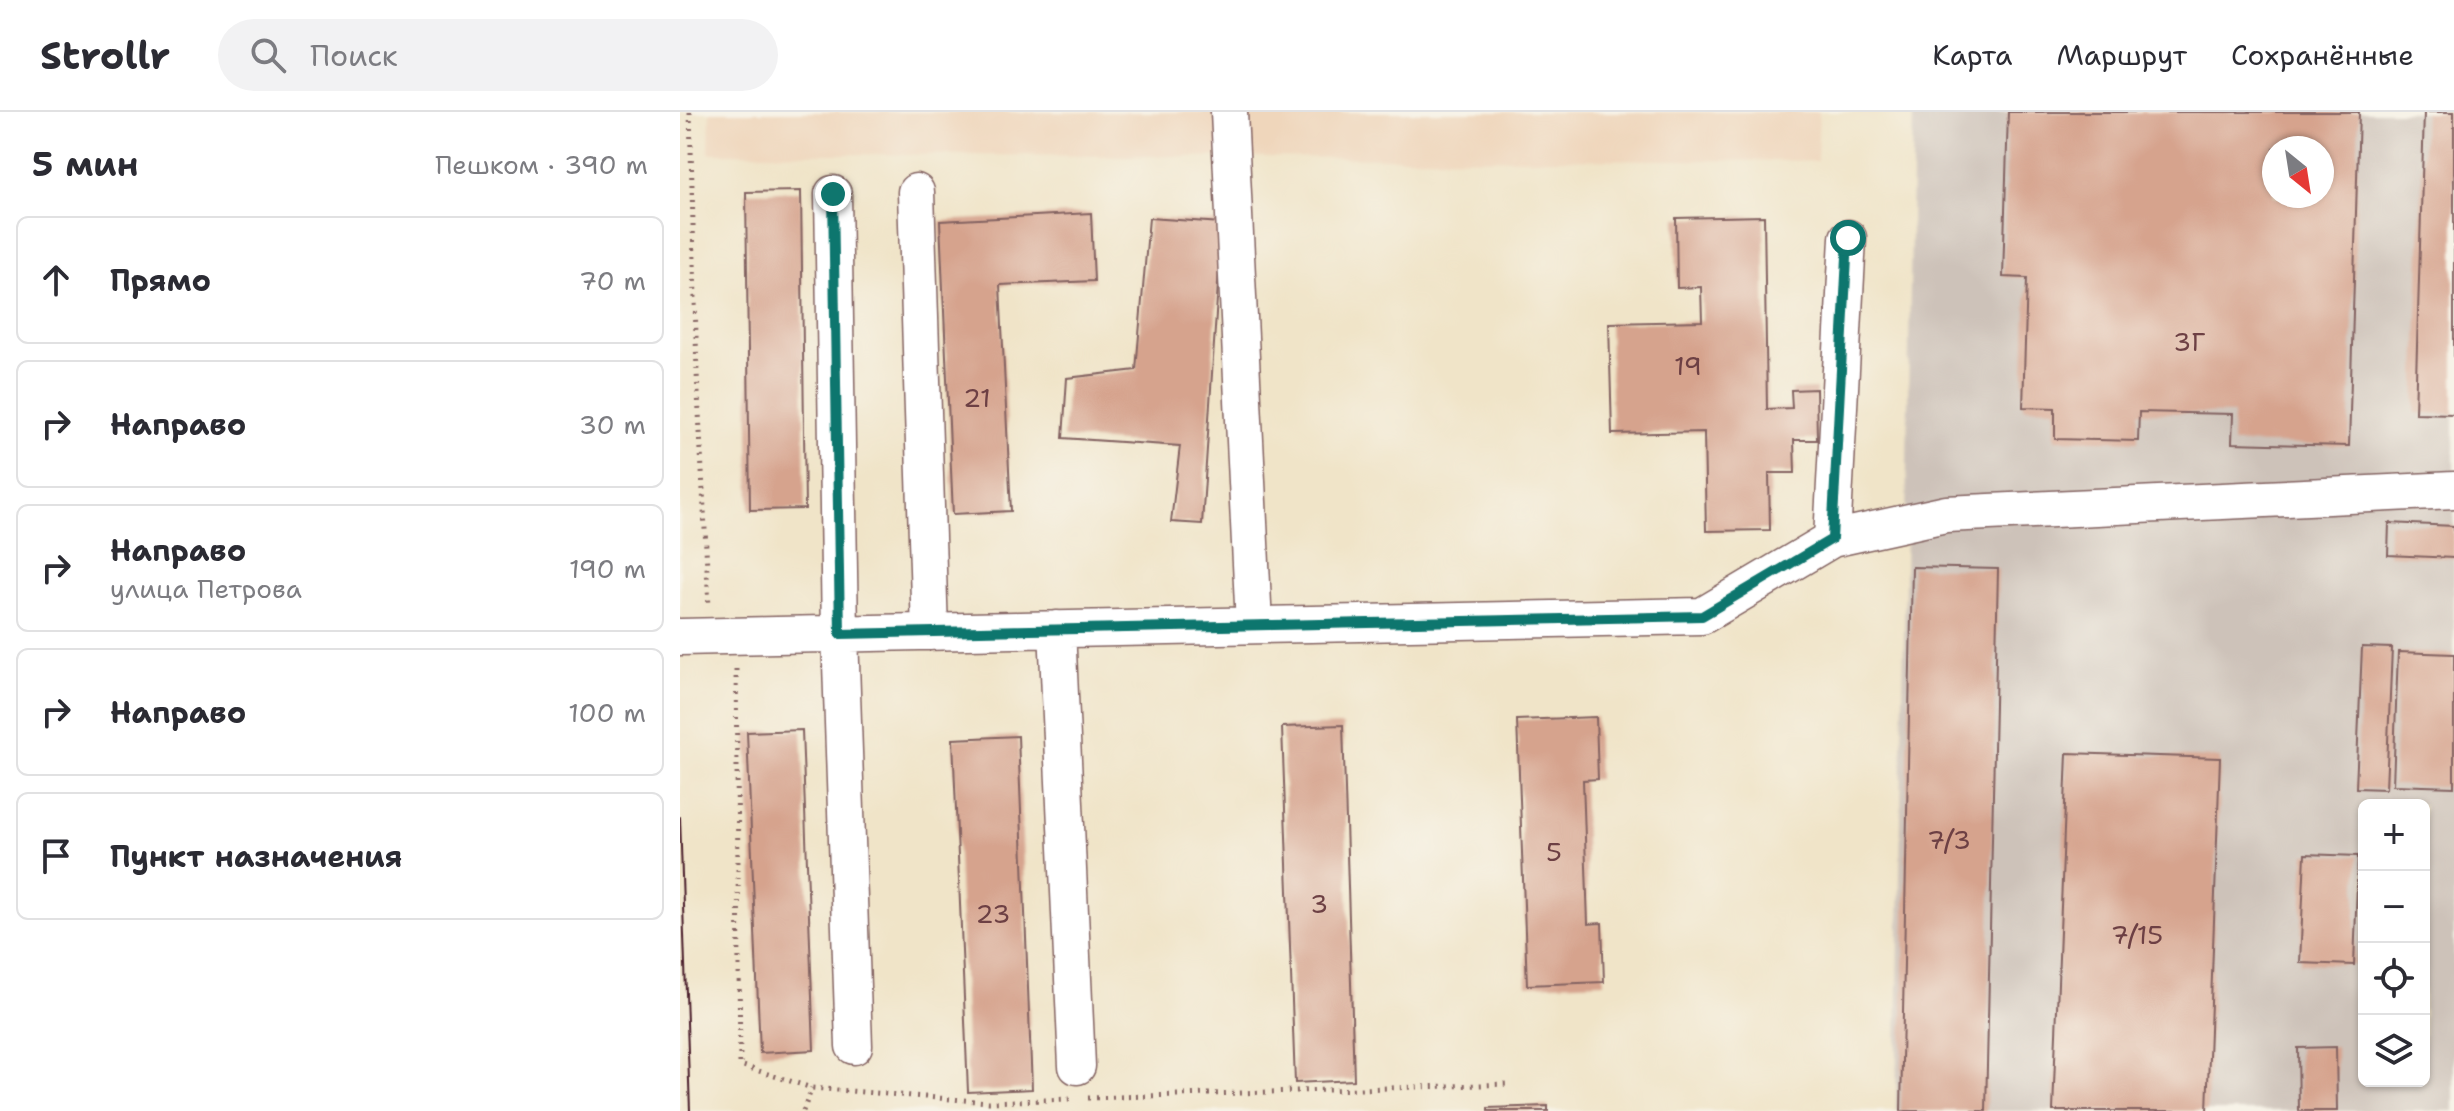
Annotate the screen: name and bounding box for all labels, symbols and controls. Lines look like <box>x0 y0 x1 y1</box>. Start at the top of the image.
search box <box>218 19 778 91</box>
text: Strollr <box>40 30 170 81</box>
icon: search <box>246 33 290 77</box>
text: Поиск <box>310 35 398 76</box>
text: Карта <box>1932 36 2012 74</box>
text: Маршрут <box>2056 36 2187 74</box>
text: Сохранённые <box>2231 36 2414 74</box>
north arrow <box>2262 136 2334 208</box>
text: 5 мин <box>32 141 139 187</box>
text: Пешком · 390 m <box>435 147 648 182</box>
route end <box>815 176 851 212</box>
route start <box>1830 220 1866 256</box>
icon: ahead <box>34 258 78 302</box>
text: Прямо <box>110 260 211 301</box>
text: 70 m <box>579 263 646 298</box>
house number: 3Г <box>2173 324 2205 359</box>
house number: 19 <box>1674 348 1702 383</box>
house number: 21 <box>963 380 991 415</box>
icon: right <box>34 402 78 446</box>
text: Направо <box>110 404 246 445</box>
text: 30 m <box>579 407 646 442</box>
text: Направо <box>110 530 246 571</box>
icon: right <box>34 546 78 590</box>
text: 190 m <box>569 551 646 586</box>
text: улица Петрова <box>110 571 302 606</box>
icon: right <box>34 690 78 734</box>
text: Направо <box>110 692 246 733</box>
text: 100 m <box>568 695 646 730</box>
map controls <box>2358 799 2430 1087</box>
button: + <box>2358 799 2430 871</box>
house number: 7/3 <box>1927 822 1971 857</box>
icon: arrive <box>34 834 78 878</box>
house number: 5 <box>1546 834 1562 869</box>
text: Пункт назначения <box>110 836 402 877</box>
button: − <box>2358 871 2430 943</box>
house number: 3 <box>1310 886 1328 921</box>
house number: 23 <box>975 896 1011 931</box>
house number: 7/15 <box>2111 917 2163 952</box>
button: locate <box>2358 943 2430 1015</box>
button: layers <box>2358 1015 2430 1087</box>

